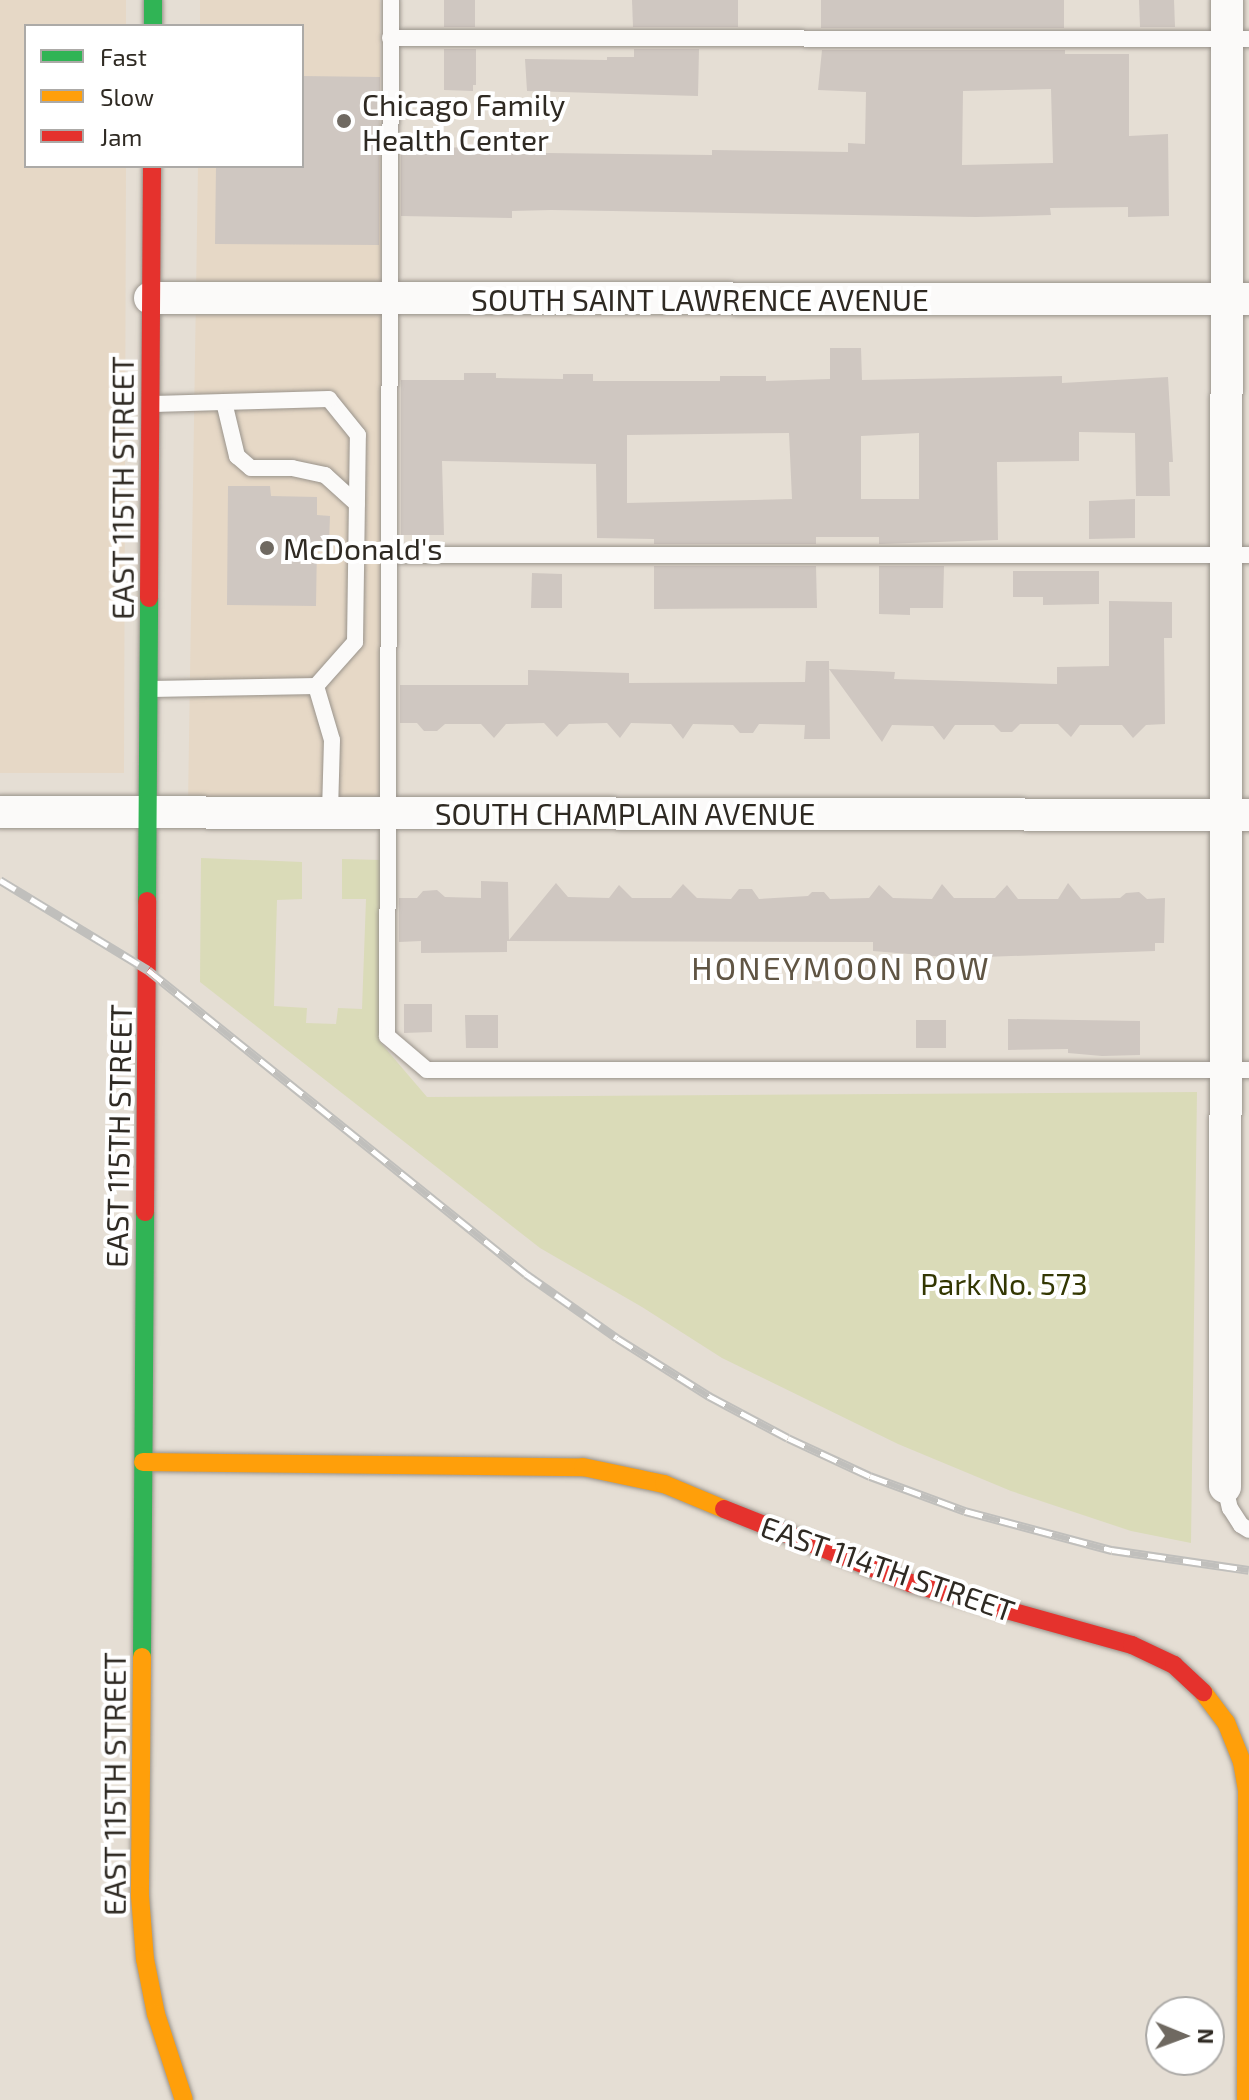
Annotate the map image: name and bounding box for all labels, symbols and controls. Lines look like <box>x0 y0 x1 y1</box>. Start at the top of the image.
legend <box>24 24 304 168</box>
text: Fast <box>100 42 147 71</box>
text: Slow <box>100 82 154 111</box>
place label: Chicago Family Health Center <box>362 86 565 156</box>
marker: Chicago Family Health Center <box>333 110 355 132</box>
text: Jam <box>100 122 142 151</box>
street label: SOUTH SAINT LAWRENCE AVENUE <box>470 281 930 317</box>
street label: EAST 115TH STREET <box>104 356 140 620</box>
place label: McDonald's <box>283 530 442 566</box>
marker: McDonald's <box>258 539 276 557</box>
street label: SOUTH CHAMPLAIN AVENUE <box>434 795 816 831</box>
district label: HONEYMOON ROW <box>691 948 991 986</box>
street label: EAST 115TH STREET <box>98 1004 138 1268</box>
park label: Park No. 573 <box>920 1265 1088 1301</box>
street label: EAST 114TH STREET <box>756 1508 1020 1628</box>
street label: EAST 115TH STREET <box>96 1652 132 1916</box>
north arrow <box>1145 1996 1225 2076</box>
text: N <box>1194 2028 1220 2045</box>

